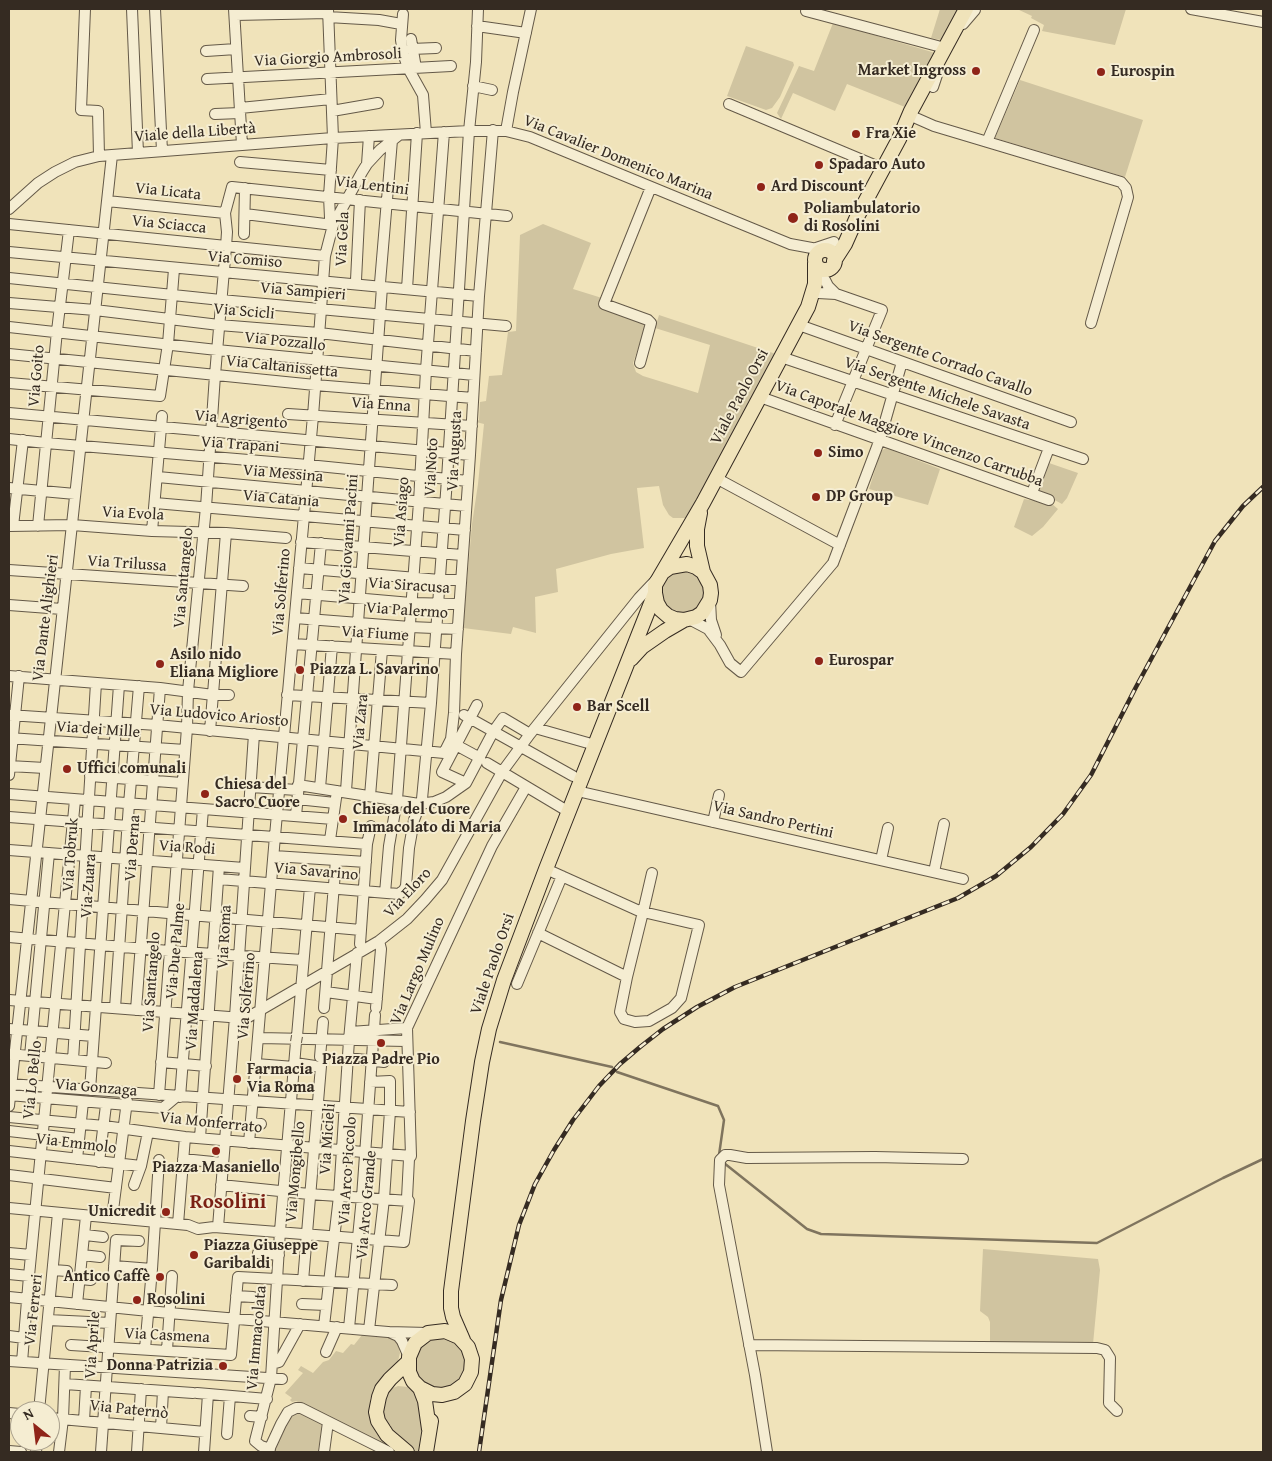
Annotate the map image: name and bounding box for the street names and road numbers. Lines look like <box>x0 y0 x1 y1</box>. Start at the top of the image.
street label: Via Giorgio Ambrosoli <box>254 45 402 71</box>
street label: Via Cavalier Domenico Marina <box>520 111 716 205</box>
street label: Viale della Libertà <box>133 119 257 147</box>
street label: Via Lentini <box>334 172 410 200</box>
street label: Via Licata <box>134 179 202 205</box>
street label: Via Gela <box>332 211 354 267</box>
street label: Via Sciacca <box>131 212 207 238</box>
street label: Via Comiso <box>207 247 283 273</box>
street label: Via Sampieri <box>259 279 347 305</box>
street label: Via Scicli <box>213 300 275 324</box>
street label: Via Sergente Corrado Cavallo <box>845 317 1035 401</box>
street label: Via Pozzallo <box>243 328 327 356</box>
street label: Via Goito <box>25 344 49 408</box>
street label: Viale Paolo Orsi <box>707 346 773 448</box>
street label: Via Caltanissetta <box>225 352 339 382</box>
street label: Via Sergente Michele Savasta <box>841 353 1033 435</box>
street label: Via Caporale Maggiore Vincenzo Carrubba <box>772 376 1046 492</box>
street label: Via Enna <box>351 393 411 417</box>
street label: Via Agrigento <box>194 406 288 434</box>
street label: Via Augusta <box>443 410 467 492</box>
street label: Via Trapani <box>200 433 280 457</box>
street label: Via Noto <box>421 437 443 497</box>
street label: Via Messina <box>242 461 324 487</box>
street label: Via Giovanni Pacini <box>335 473 363 605</box>
street label: Via Asiago <box>390 476 414 548</box>
street label: Via Catania <box>242 486 320 512</box>
street label: Via Evola <box>102 503 164 525</box>
street label: Via Santangelo <box>170 527 198 629</box>
street label: Via Solferino <box>269 548 295 636</box>
street label: Via Trilussa <box>87 552 167 576</box>
street label: Via Dante Alighieri <box>29 553 63 683</box>
street label: Via Siracusa <box>367 574 451 598</box>
street label: Via Palermo <box>365 599 449 623</box>
street label: Via Fiume <box>341 622 409 646</box>
street label: Via Zara <box>349 693 373 751</box>
street label: Via Ludovico Ariosto <box>149 700 289 732</box>
street label: Via dei Mille <box>55 717 141 743</box>
street label: Via Sandro Pertini <box>711 797 835 843</box>
street label: Via Derna <box>121 814 145 882</box>
street label: Via Tobruk <box>59 817 83 893</box>
street label: Via Rodi <box>158 836 216 860</box>
street label: Via Zuara <box>77 853 101 919</box>
street label: Via Savarino <box>273 859 359 885</box>
street label: Via Eloro <box>380 864 436 922</box>
street label: Via Due Palme <box>162 902 190 1000</box>
street label: Via Roma <box>214 905 236 969</box>
street label: Viale Paolo Orsi <box>467 911 519 1017</box>
street label: Via Largo Mulino <box>387 914 449 1028</box>
street label: Via Santangelo <box>139 931 165 1033</box>
street label: Via Maddalena <box>182 950 208 1052</box>
street label: Via Solferino <box>234 952 260 1040</box>
street label: Via Lo Bello <box>19 1040 47 1120</box>
street label: Via Gonzaga <box>54 1075 138 1101</box>
street label: Via Micieli <box>316 1103 340 1175</box>
street label: Via Monferrato <box>159 1108 263 1138</box>
street label: Via Arco Piccolo <box>335 1116 361 1226</box>
street label: Via Mongibello <box>282 1121 310 1223</box>
street label: Via Emmolo <box>35 1130 117 1158</box>
street label: Via Arco Grande <box>353 1150 381 1260</box>
street label: Via Ferreri <box>21 1273 47 1347</box>
street label: Via Immacolata <box>243 1285 271 1391</box>
street label: Via Aprile <box>81 1311 105 1379</box>
street label: Via Casmena <box>124 1324 210 1348</box>
street label: Via Paternò <box>89 1396 169 1424</box>

